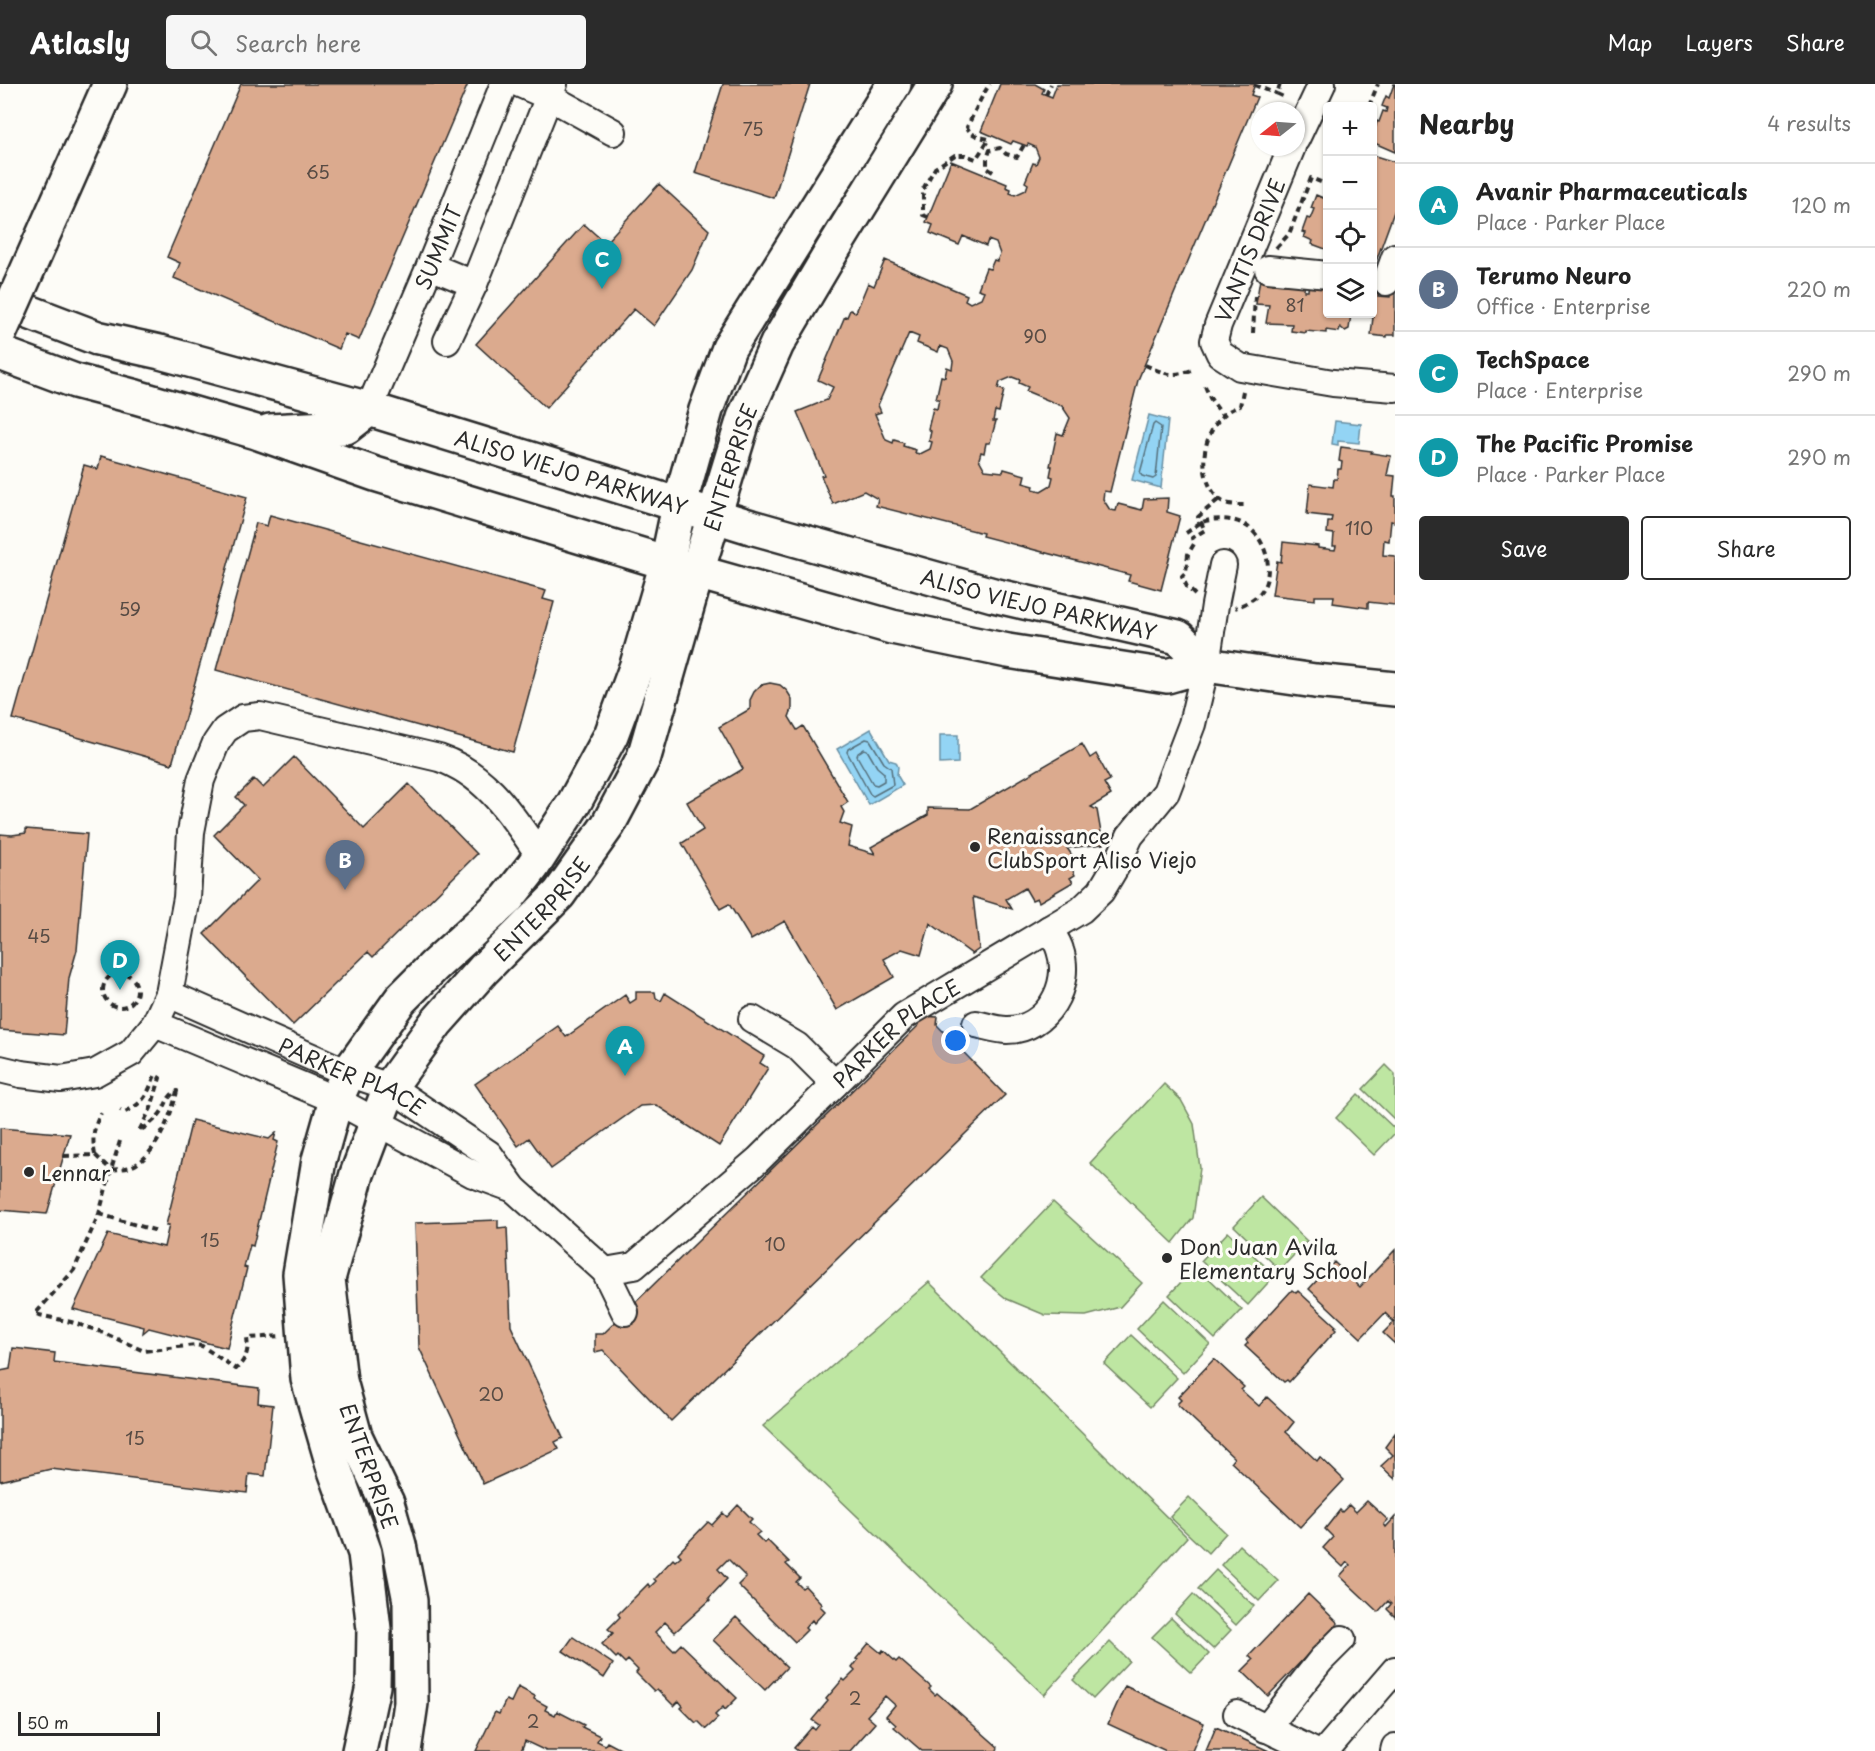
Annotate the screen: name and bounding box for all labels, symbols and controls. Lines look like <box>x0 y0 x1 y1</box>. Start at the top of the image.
search box <box>166 15 586 69</box>
text: Atlasly <box>30 21 130 64</box>
icon: search <box>187 26 220 59</box>
text: Search here <box>235 26 361 59</box>
text: Map <box>1608 26 1652 58</box>
text: Layers <box>1685 26 1753 58</box>
text: Share <box>1786 26 1845 58</box>
north arrow <box>1251 102 1305 156</box>
map controls <box>1323 102 1377 318</box>
button: + <box>1323 102 1377 156</box>
text: Nearby <box>1419 104 1514 143</box>
text: 4 results <box>1767 108 1851 138</box>
house number: 75 <box>743 115 764 142</box>
button: − <box>1323 156 1377 210</box>
house number: 65 <box>306 158 330 185</box>
street label: VANTIS DRIVE <box>1206 173 1292 327</box>
text: Avanir Pharmaceuticals <box>1476 174 1747 207</box>
text: A <box>1431 190 1446 220</box>
text: 120 m <box>1792 190 1851 220</box>
street label: SUMMIT <box>406 199 470 295</box>
text: Place · Parker Place <box>1476 207 1665 237</box>
button: locate <box>1323 210 1377 264</box>
pin: C <box>582 240 622 289</box>
text: Terumo Neuro <box>1476 258 1631 291</box>
button: layers <box>1323 264 1377 318</box>
text: B <box>1432 274 1445 304</box>
text: 220 m <box>1787 274 1851 304</box>
house number: 81 <box>1285 291 1305 318</box>
text: Office · Enterprise <box>1476 291 1651 321</box>
house number: 90 <box>1023 322 1047 349</box>
text: TechSpace <box>1476 342 1590 375</box>
text: C <box>1431 358 1446 388</box>
text: 290 m <box>1787 358 1851 388</box>
text: Place · Enterprise <box>1476 375 1643 405</box>
street label: ENTERPRISE <box>694 398 765 535</box>
street label: ALISO VIEJO PARKWAY <box>451 421 692 523</box>
text: The Pacific Promise <box>1476 426 1693 459</box>
text: D <box>1431 442 1446 472</box>
text: 290 m <box>1787 442 1851 472</box>
text: Place · Parker Place <box>1476 459 1665 489</box>
house number: 110 <box>1345 514 1373 541</box>
button: Save <box>1419 516 1629 580</box>
button: Share <box>1641 516 1851 580</box>
street label: ALISO VIEJO PARKWAY <box>917 560 1160 648</box>
house number: 59 <box>119 595 141 622</box>
place label: Renaissance ClubSport Aliso Viejo <box>987 819 1197 875</box>
pin: B <box>326 840 364 890</box>
marker: Renaissance ClubSport Aliso Viejo <box>968 840 982 854</box>
street label: ENTERPRISE <box>485 849 597 968</box>
house number: 45 <box>28 922 51 949</box>
pin: D <box>100 940 140 990</box>
street label: PARKER PLACE <box>824 970 966 1095</box>
pin: A <box>606 1026 644 1076</box>
your location <box>941 1026 970 1055</box>
street label: PARKER PLACE <box>274 1029 432 1123</box>
place label: Lennar <box>41 1156 111 1188</box>
marker: Lennar <box>22 1165 36 1179</box>
house number: 15 <box>200 1226 220 1253</box>
house number: 10 <box>764 1230 786 1257</box>
place label: Don Juan Avila Elementary School <box>1179 1230 1368 1286</box>
marker: Don Juan Avila Elementary School <box>1160 1251 1174 1265</box>
house number: 20 <box>478 1380 504 1407</box>
street label: ENTERPRISE <box>332 1398 408 1534</box>
house number: 15 <box>125 1424 145 1451</box>
house number: 2 <box>849 1684 861 1711</box>
house number: 2 <box>527 1707 539 1734</box>
scale bar <box>18 1709 160 1736</box>
text: 50 m <box>27 1710 68 1734</box>

